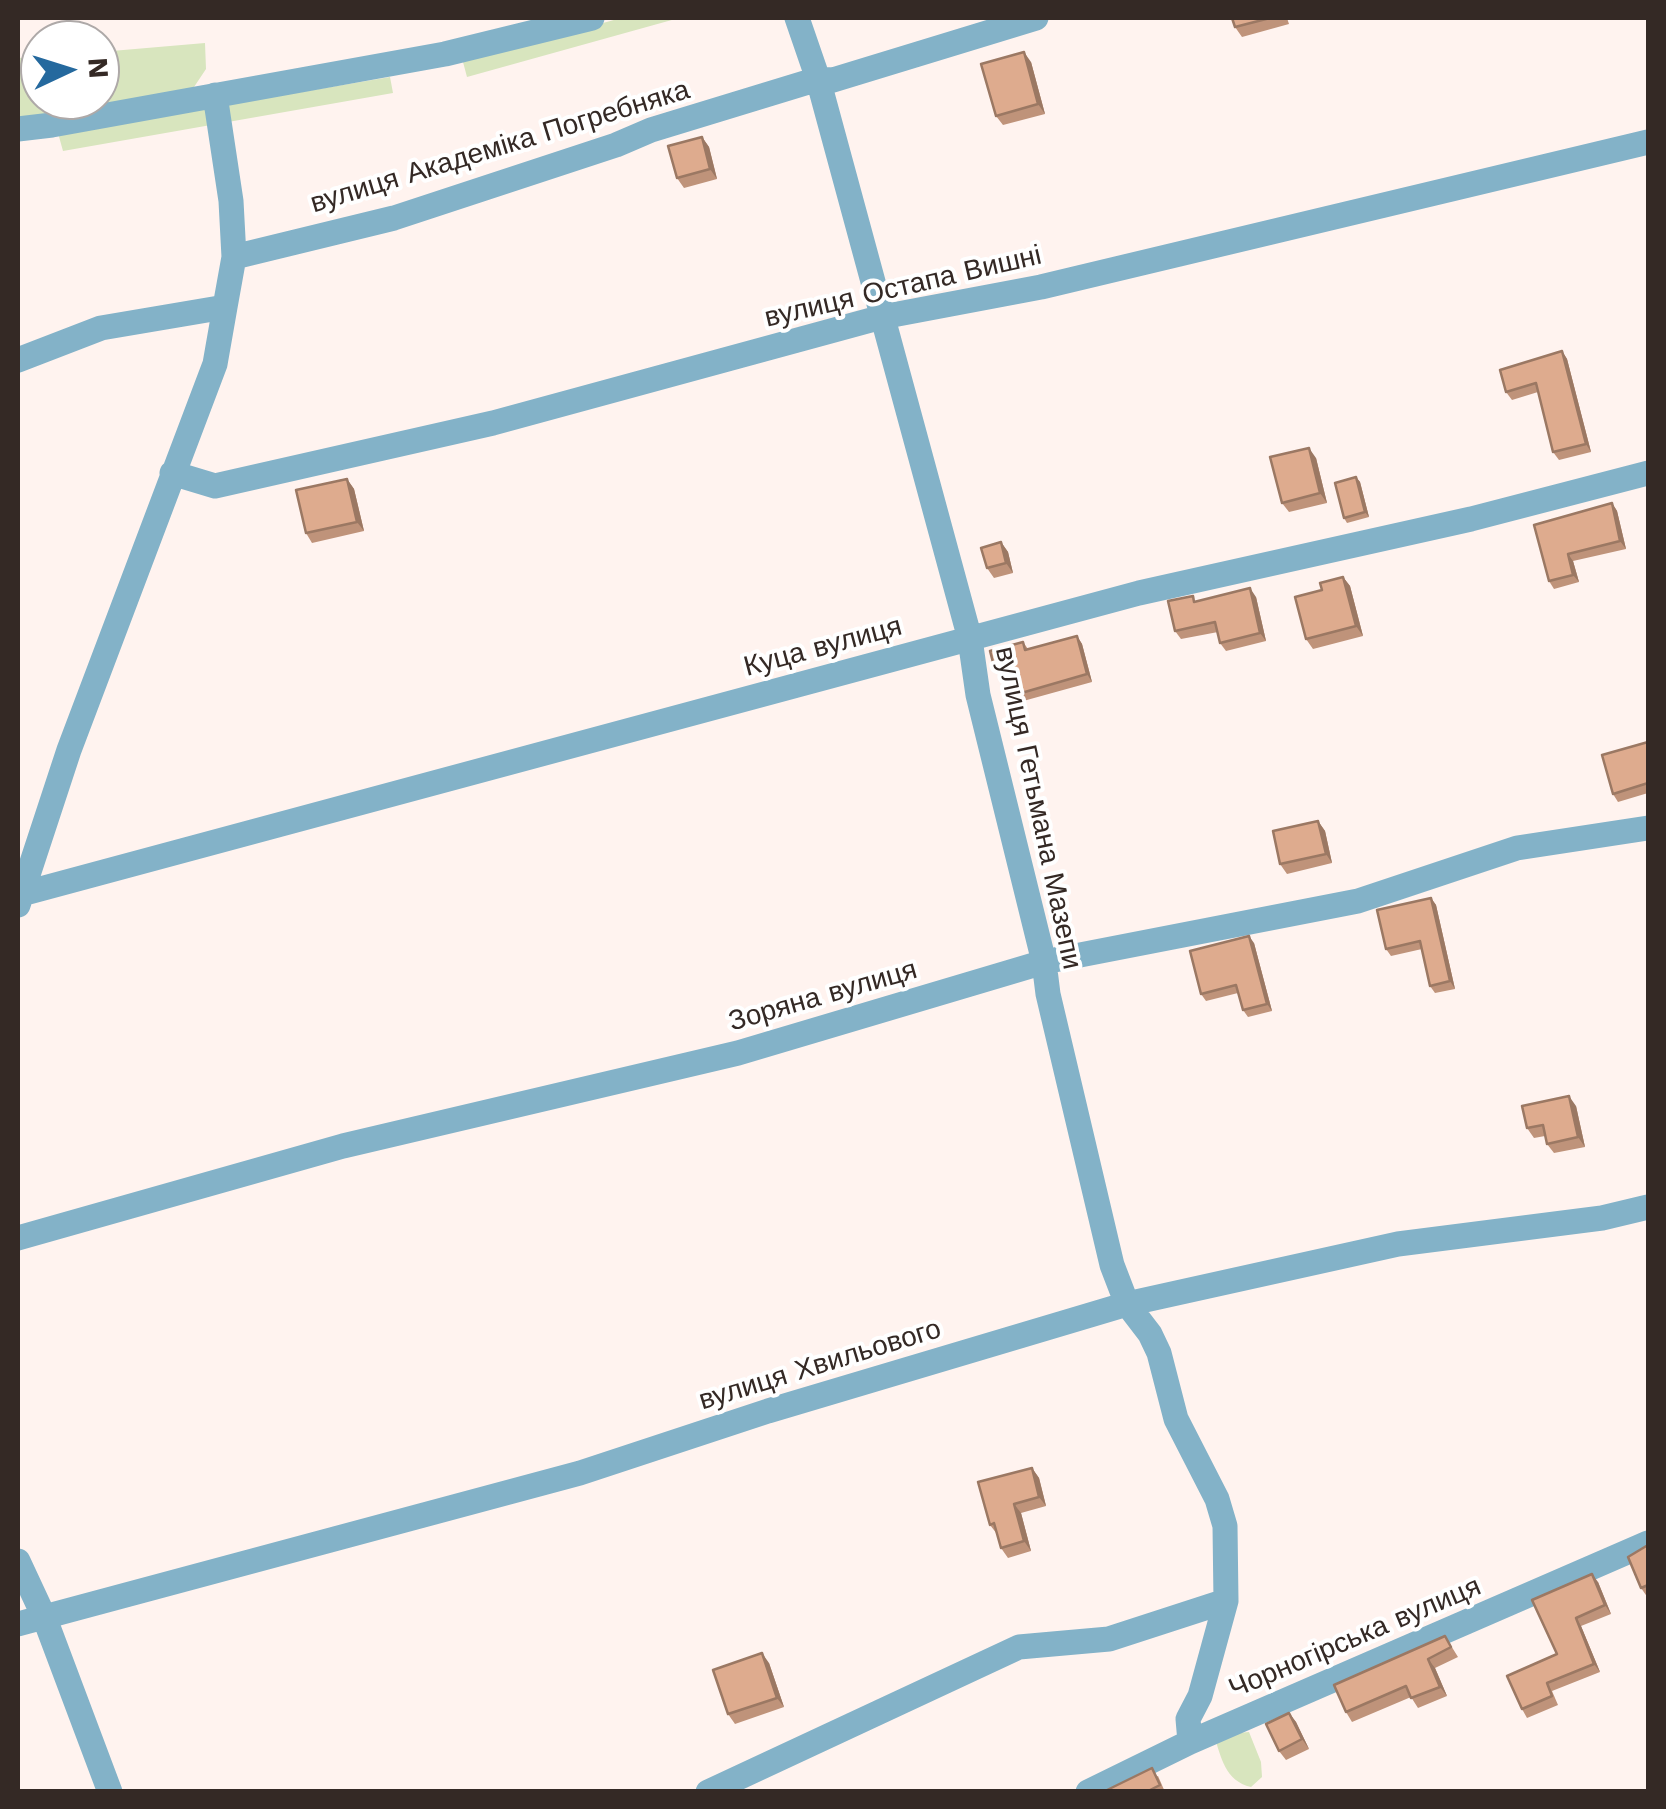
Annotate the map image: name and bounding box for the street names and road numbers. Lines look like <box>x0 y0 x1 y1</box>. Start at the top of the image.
street label: вулиця Академіка Погребняка <box>306 73 694 221</box>
street label: вулиця Остапа Вишні <box>761 239 1045 335</box>
street label: Куца вулиця <box>740 610 906 684</box>
street label: вулиця Гетьмана Мазепи <box>987 644 1089 972</box>
street label: Зоряна вулиця <box>725 953 921 1039</box>
street label: вулиця Хвильового <box>695 1312 945 1418</box>
street label: Чорногірська вулиця <box>1224 1570 1486 1706</box>

